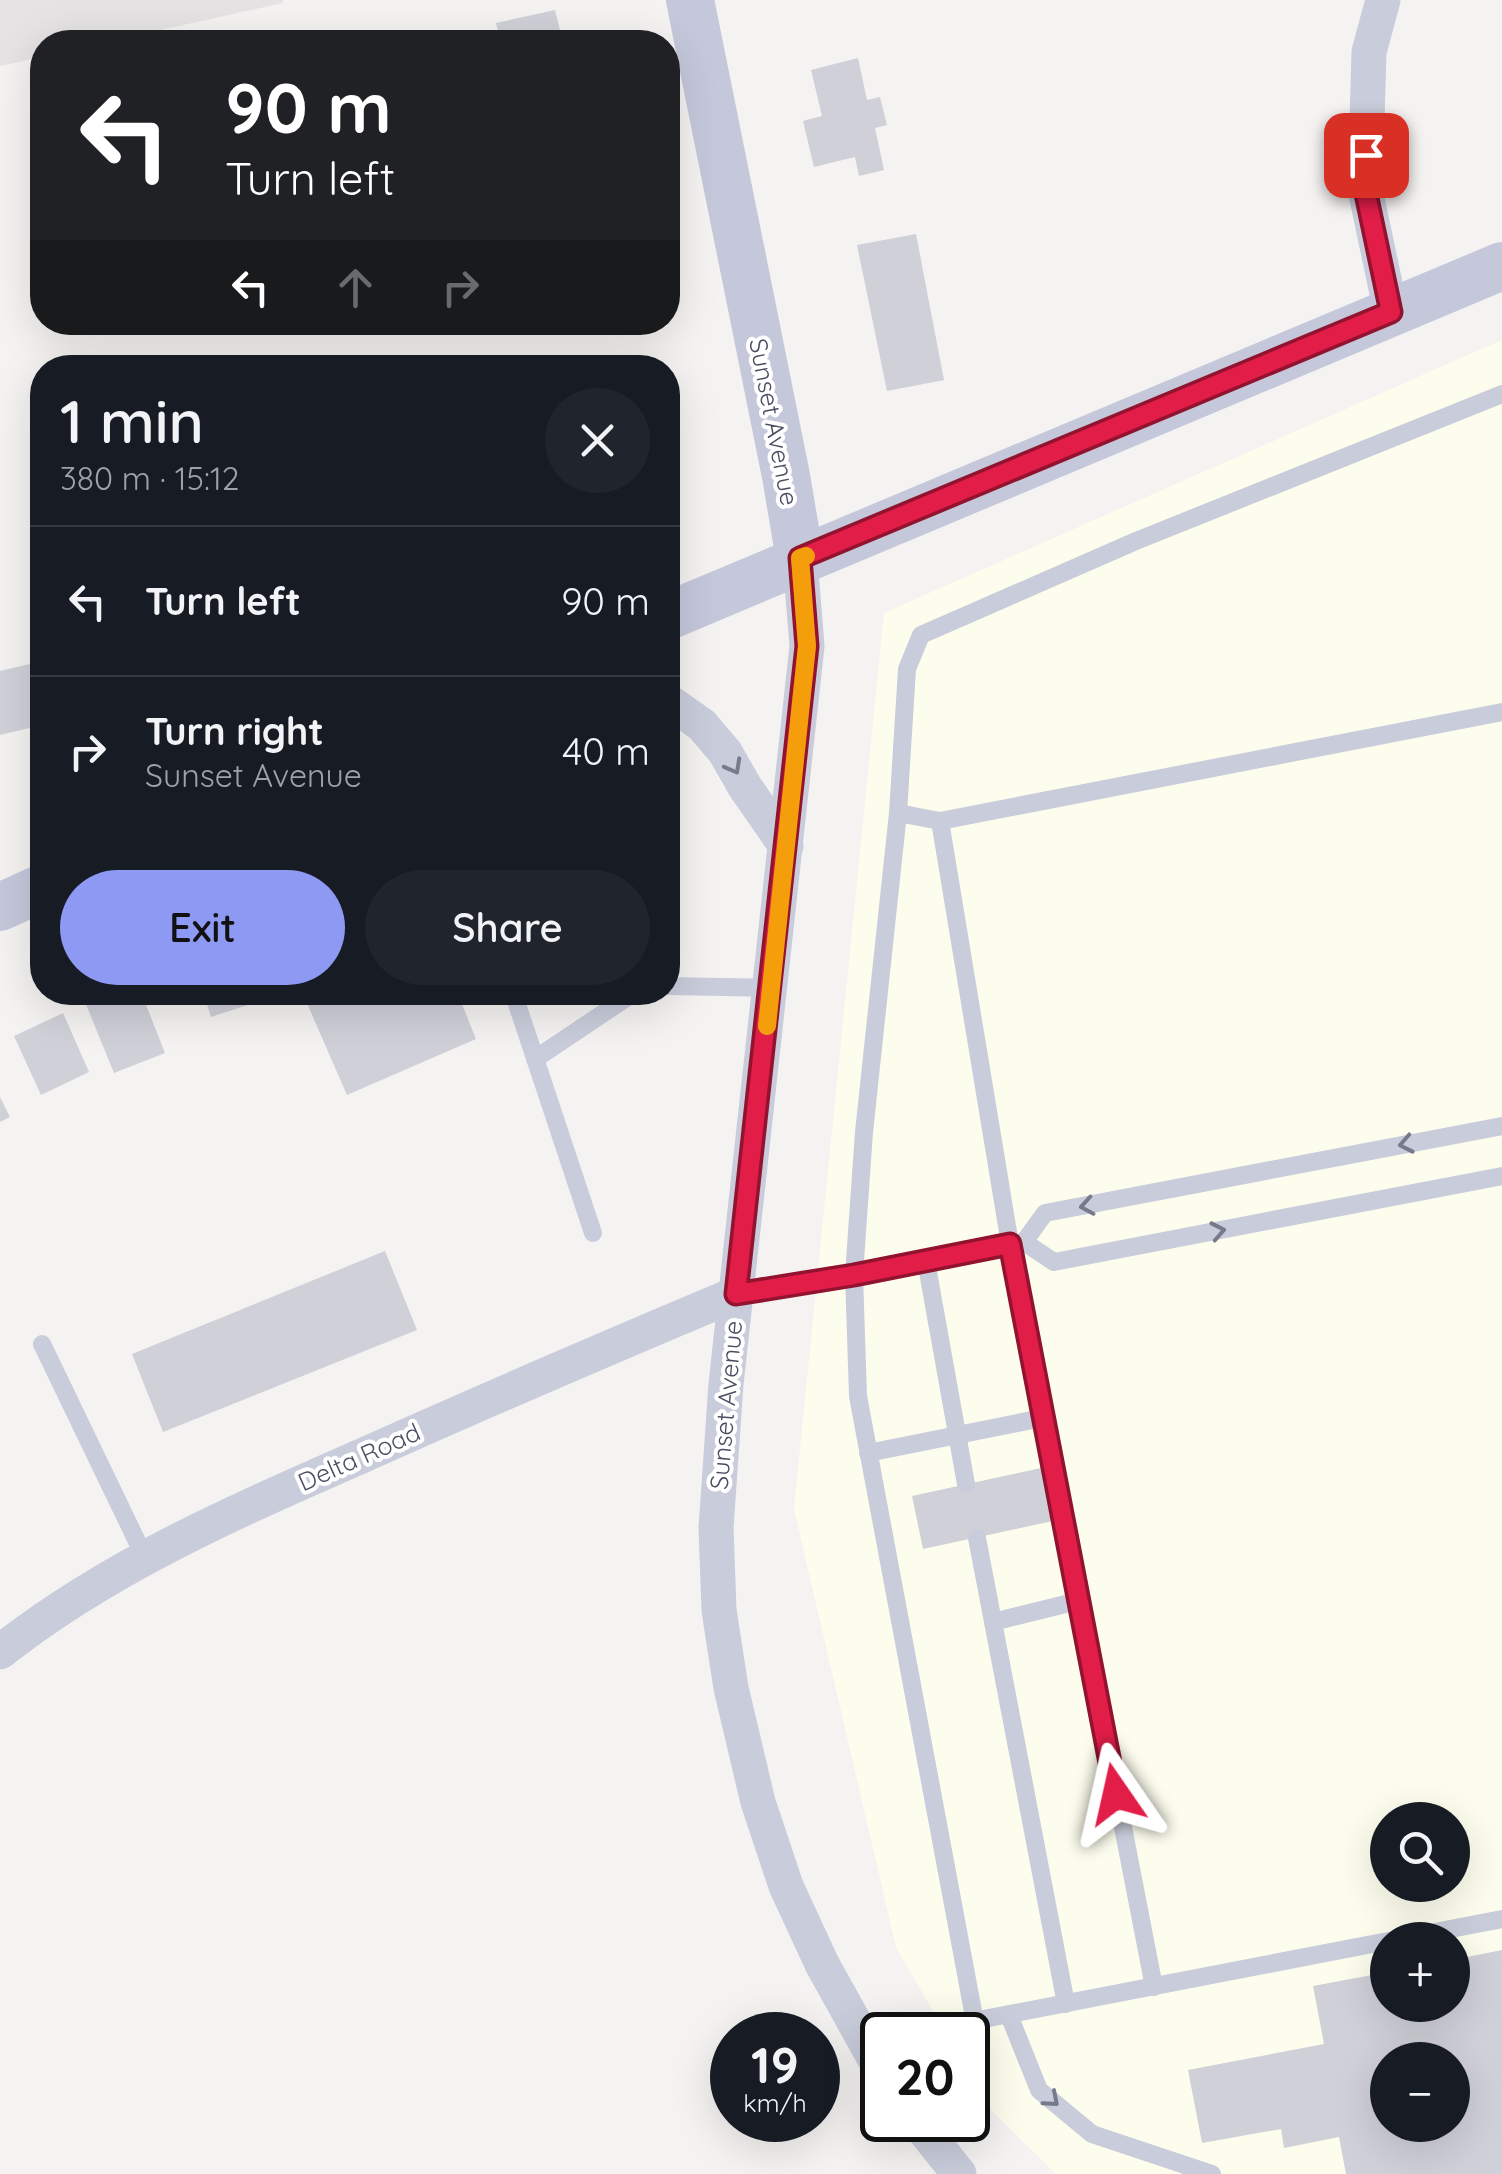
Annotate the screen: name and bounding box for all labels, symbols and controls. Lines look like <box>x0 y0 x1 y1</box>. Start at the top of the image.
text: 90 m <box>225 63 392 151</box>
icon: left <box>60 70 190 200</box>
pin <box>1324 113 1409 198</box>
icon: arrive <box>1339 128 1394 183</box>
text: Turn left <box>225 150 395 206</box>
icon: left <box>223 260 278 315</box>
icon: ahead <box>328 260 383 315</box>
icon: right <box>433 260 488 315</box>
street label: Sunset Avenue <box>743 336 806 508</box>
text: 1 min <box>60 383 204 458</box>
button: close <box>545 388 650 493</box>
text: 380 m · 15:12 <box>60 458 240 498</box>
icon: left <box>60 574 115 629</box>
text: Turn left <box>145 577 301 625</box>
text: 90 m <box>561 577 650 625</box>
text: Turn right <box>145 707 324 755</box>
icon: right <box>60 724 115 779</box>
text: 40 m <box>562 727 650 775</box>
text: Sunset Avenue <box>145 755 362 795</box>
one-way arrow <box>721 756 741 774</box>
button: Exit <box>60 870 345 985</box>
button: Share <box>365 870 650 985</box>
one-way arrow <box>1398 1133 1415 1154</box>
one-way arrow <box>1079 1195 1095 1216</box>
one-way arrow <box>1209 1221 1226 1242</box>
street label: Sunset Avenue <box>703 1319 748 1491</box>
street label: Delta Road <box>293 1416 425 1497</box>
position arrow <box>1064 1742 1168 1846</box>
map controls <box>1370 1802 1470 2142</box>
button: search <box>1370 1802 1470 1902</box>
button: + <box>1370 1922 1470 2022</box>
speed limit sign: 20 <box>860 2012 990 2142</box>
text: 19 <box>751 2033 799 2096</box>
button: − <box>1370 2042 1470 2142</box>
text: km/h <box>743 2087 807 2118</box>
one-way arrow <box>1040 2089 1059 2107</box>

